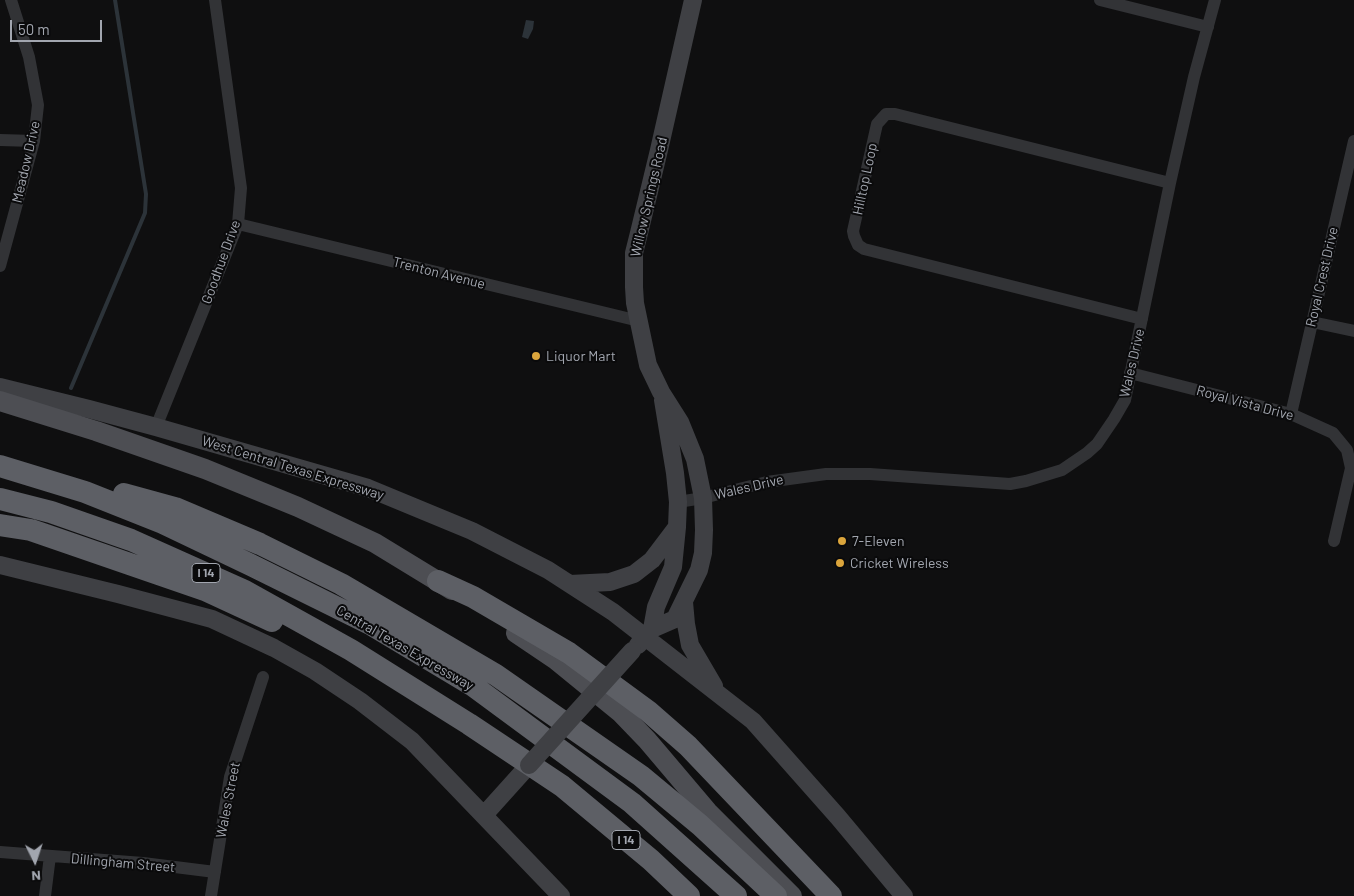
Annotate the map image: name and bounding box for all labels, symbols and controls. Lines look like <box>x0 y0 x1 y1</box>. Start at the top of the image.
scale bar <box>12 10 105 42</box>
text: 50 m <box>18 20 50 38</box>
street label: Meadow Drive <box>8 119 44 205</box>
street label: Willow Springs Road <box>627 135 671 259</box>
street label: Hilltop Loop <box>849 141 881 217</box>
street label: Goodhue Drive <box>198 218 244 306</box>
street label: Royal Crest Drive <box>1302 225 1342 329</box>
street label: Trenton Avenue <box>391 253 487 293</box>
street label: Wales Drive <box>1116 327 1148 399</box>
place label: Liquor Mart <box>546 348 616 364</box>
marker: Liquor Mart <box>530 350 542 362</box>
street label: Royal Vista Drive <box>1194 382 1296 424</box>
street label: West Central Texas Expressway <box>200 432 386 504</box>
street label: Wales Drive <box>713 471 785 503</box>
place label: 7-Eleven <box>852 533 905 549</box>
marker: 7-Eleven <box>836 535 848 547</box>
place label: Cricket Wireless <box>850 555 949 571</box>
marker: Cricket Wireless <box>834 557 846 569</box>
road number: I 14 <box>192 564 220 582</box>
street label: Central Texas Expressway <box>333 602 477 694</box>
street label: Wales Street <box>212 761 244 839</box>
road number: I 14 <box>612 830 640 850</box>
north arrow <box>10 836 60 886</box>
street label: Dillingham Street <box>70 850 176 876</box>
text: N <box>31 868 41 885</box>

